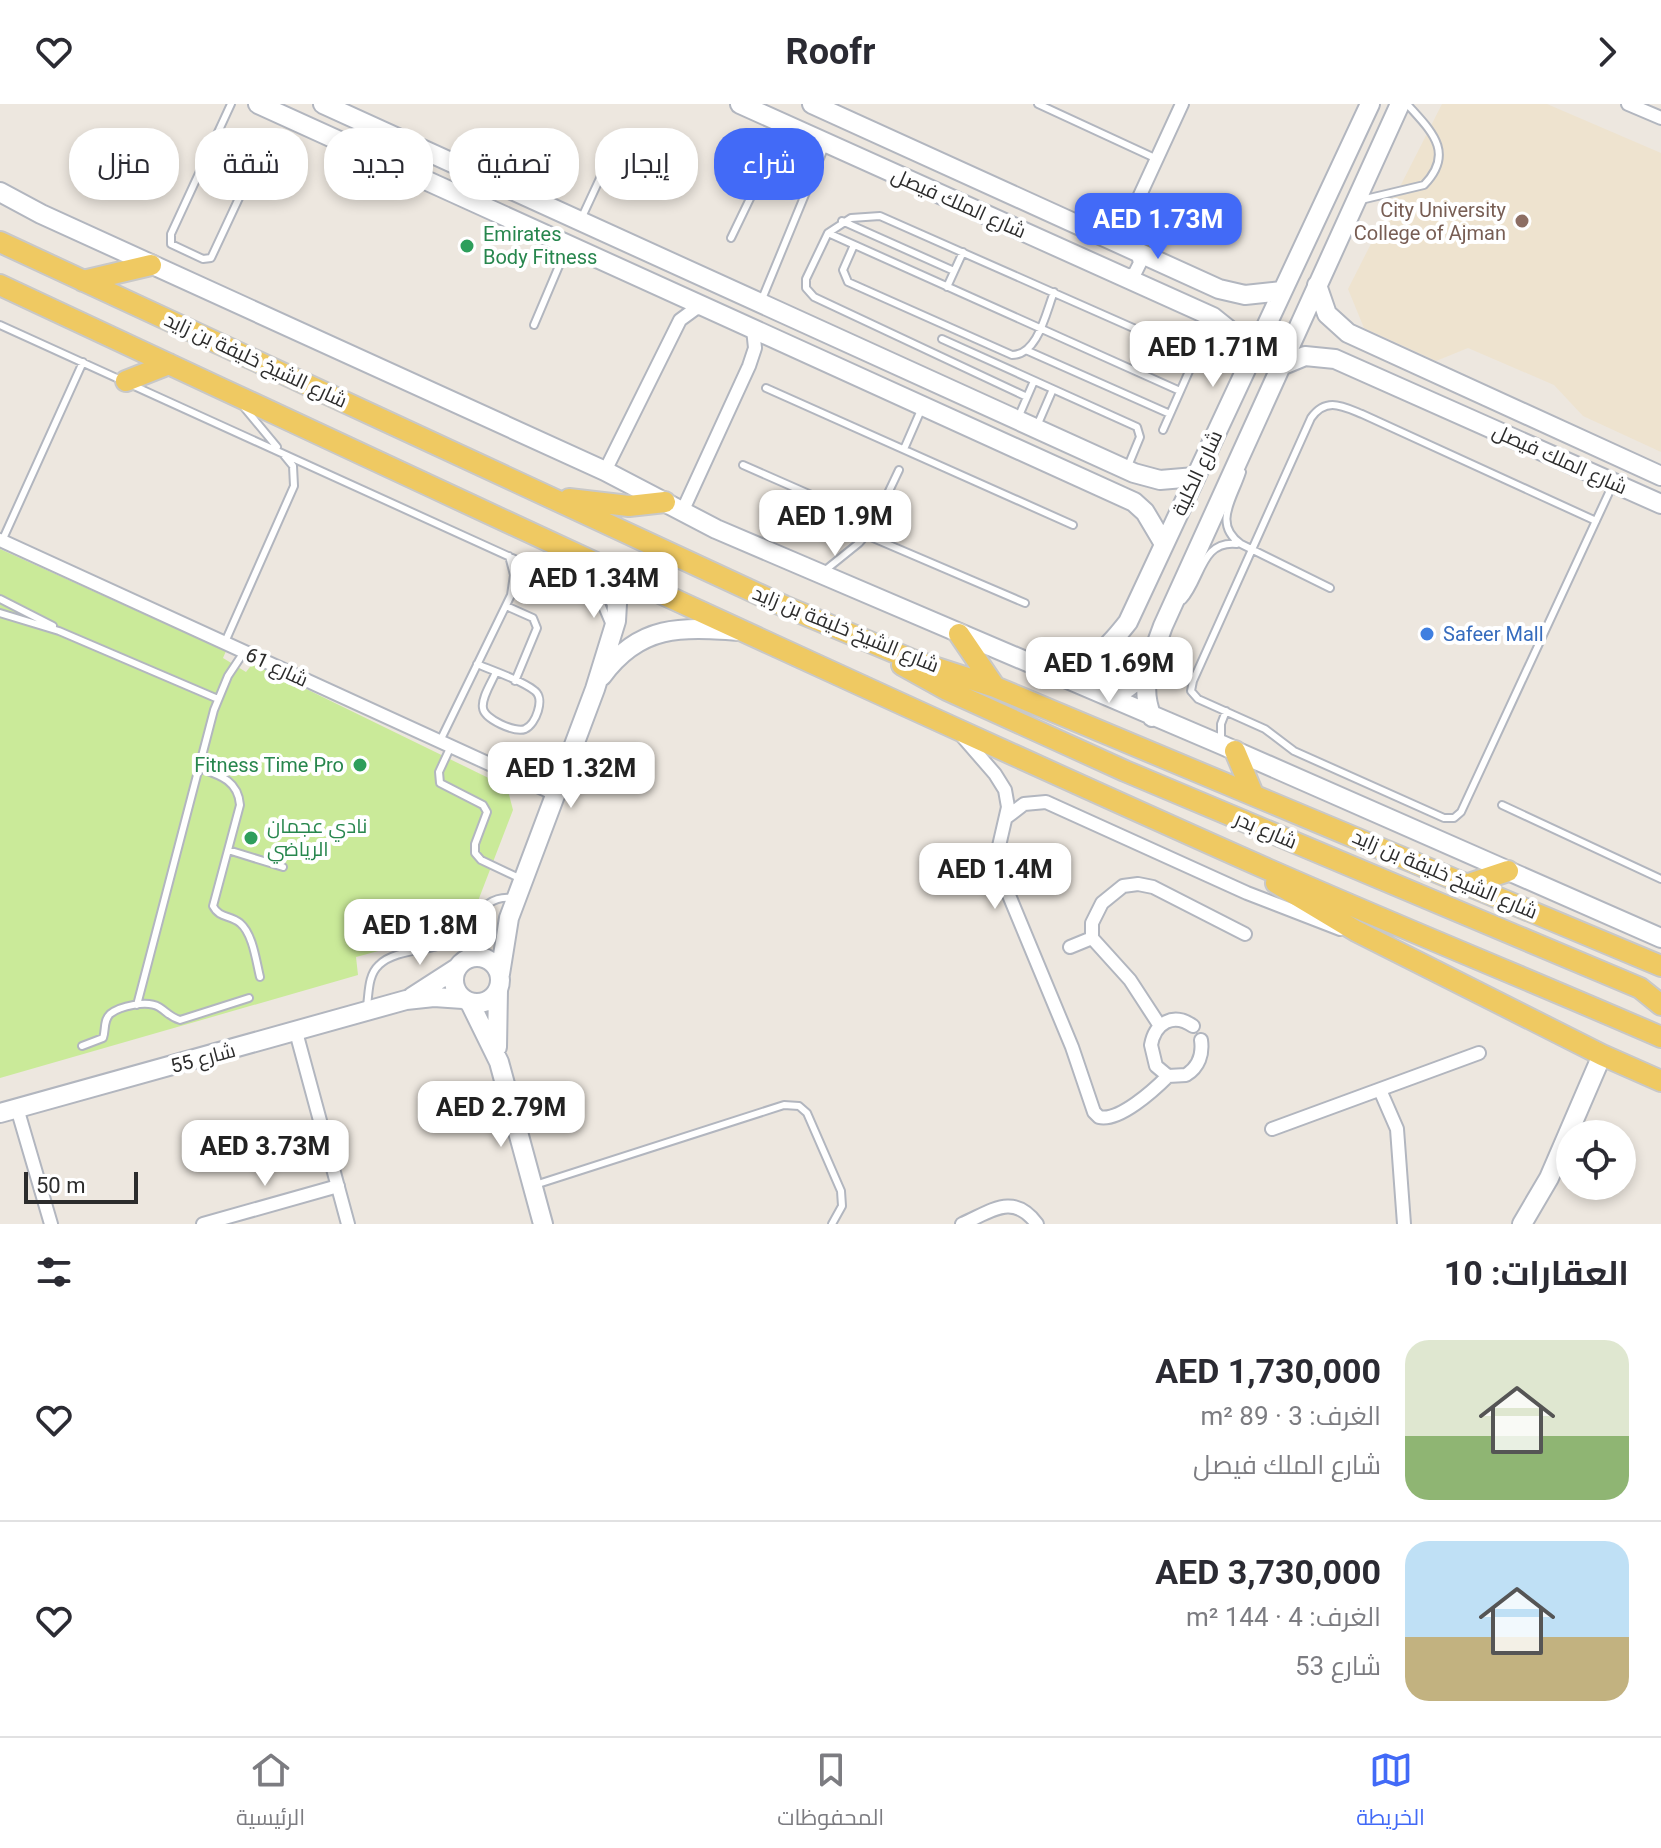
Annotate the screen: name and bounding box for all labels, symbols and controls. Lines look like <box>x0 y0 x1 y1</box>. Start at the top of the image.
icon: heart <box>32 30 76 74</box>
icon: forward <box>1585 30 1629 74</box>
text: Roofr <box>786 31 875 73</box>
chip: منزل <box>69 128 179 200</box>
chip: شقة <box>195 128 308 200</box>
chip: جديد <box>324 128 433 200</box>
chip: تصفية <box>449 128 579 200</box>
chip: إيجار <box>595 128 698 200</box>
chip: شراء <box>714 128 824 200</box>
street label: شارع الملك فيصل <box>887 163 1030 245</box>
pin: AED 1.73M <box>1066 193 1250 261</box>
place label: City University College of Ajman <box>1354 198 1507 245</box>
text: AED 1.73M <box>1093 204 1223 234</box>
marker: City University College of Ajman <box>1513 212 1531 230</box>
place label: Emirates Body Fitness <box>483 222 597 269</box>
marker: Emirates Body Fitness <box>458 237 476 255</box>
street label: شارع الشيخ خليفة بن زايد <box>160 307 351 415</box>
pin: AED 1.71M <box>1121 321 1305 389</box>
text: AED 1.71M <box>1148 332 1278 362</box>
street label: شارع الملك فيصل <box>1488 419 1631 501</box>
street label: شارع الكلية <box>1167 427 1229 520</box>
pin: AED 1.9M <box>752 490 918 558</box>
text: AED 1.9M <box>777 501 893 531</box>
pin: AED 1.34M <box>502 552 686 620</box>
text: AED 1.34M <box>529 563 659 593</box>
street label: شارع الشيخ خليفة بن زايد <box>749 581 943 679</box>
place label: Safeer Mall <box>1443 622 1544 646</box>
marker: Safeer Mall <box>1418 625 1436 643</box>
pin: AED 1.69M <box>1017 637 1201 705</box>
street label: شارع 61 <box>241 642 312 694</box>
text: AED 1.69M <box>1044 648 1174 678</box>
pin: AED 1.32M <box>479 742 663 810</box>
place label: Fitness Time Pro <box>194 753 344 777</box>
text: AED 1.32M <box>506 753 636 783</box>
marker: Fitness Time Pro <box>351 756 369 774</box>
street label: شارع بدر <box>1230 806 1301 856</box>
place label: نادي عجمان الرياضي <box>267 814 367 864</box>
street label: شارع الشيخ خليفة بن زايد <box>1348 824 1541 926</box>
marker: نادي عجمان الرياضي <box>242 829 260 847</box>
pin: AED 1.4M <box>912 843 1078 911</box>
text: AED 1.4M <box>937 854 1053 884</box>
pin: AED 1.8M <box>337 899 503 967</box>
text: AED 1.8M <box>362 910 478 940</box>
street label: شارع 55 <box>168 1038 239 1080</box>
pin: AED 2.79M <box>409 1081 593 1149</box>
text: AED 2.79M <box>436 1092 566 1122</box>
pin: AED 3.73M <box>173 1120 357 1188</box>
map controls <box>1556 1120 1636 1200</box>
button: locate <box>1556 1120 1636 1200</box>
text: AED 3.73M <box>200 1131 330 1161</box>
scale bar <box>24 1168 138 1204</box>
text: 50 m <box>36 1173 85 1198</box>
icon: filters <box>32 1250 76 1294</box>
text: العقارات: 10 <box>1444 1253 1629 1293</box>
text: AED 1,730,000 <box>1155 1351 1381 1391</box>
icon: home <box>1469 1372 1565 1468</box>
icon: heart <box>32 1398 76 1442</box>
text: الغرف: 3 · 89 m² <box>1201 1401 1381 1431</box>
text: شارع الملك فيصل <box>1193 1450 1381 1480</box>
text: AED 3,730,000 <box>1155 1552 1381 1592</box>
icon: home <box>1469 1573 1565 1669</box>
icon: heart <box>32 1599 76 1643</box>
text: الغرف: 4 · 144 m² <box>1186 1602 1381 1632</box>
text: شارع 53 <box>1295 1651 1381 1681</box>
tab: الرئيسية <box>236 1748 305 1838</box>
tab: المحفوظات <box>777 1748 884 1838</box>
tab: الخريطة <box>1356 1748 1425 1838</box>

